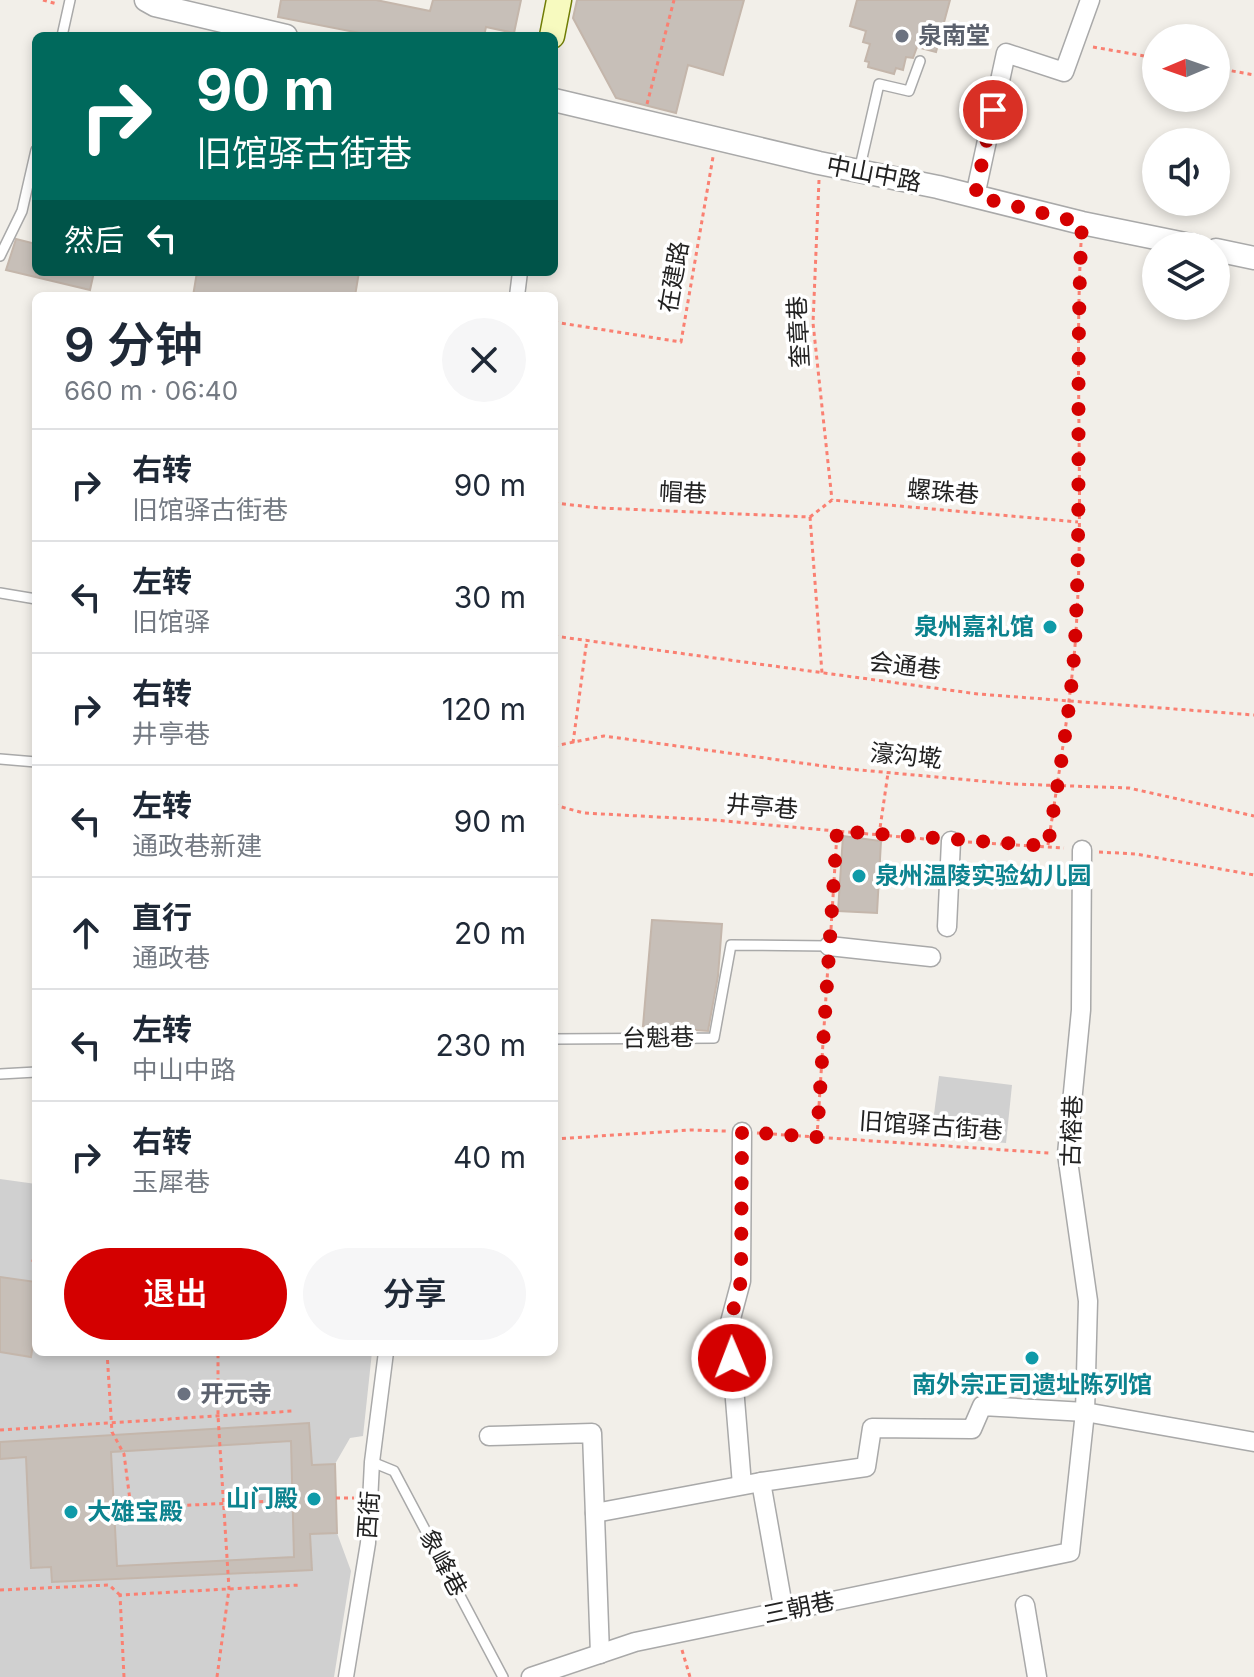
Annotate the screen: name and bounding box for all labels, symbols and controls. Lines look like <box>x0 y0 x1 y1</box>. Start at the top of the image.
place label: 泉南堂 <box>918 21 990 50</box>
north arrow <box>1142 24 1230 112</box>
map controls <box>1142 24 1230 320</box>
marker: 泉南堂 <box>893 27 911 45</box>
text: 90 m <box>196 56 335 124</box>
icon: right <box>64 64 168 168</box>
pin <box>959 76 1027 144</box>
icon: arrive <box>971 88 1015 132</box>
button: sound <box>1142 128 1230 216</box>
text: 旧馆驿古街巷 <box>196 131 412 175</box>
street label: 中山中路 <box>824 150 924 197</box>
icon: left <box>140 216 184 260</box>
text: 然后 <box>64 222 124 258</box>
button: layers <box>1142 232 1230 320</box>
street label: 在建路 <box>653 239 694 315</box>
street label: 奎章巷 <box>782 295 815 369</box>
text: 9 分钟 <box>64 315 203 374</box>
button: close <box>442 318 526 402</box>
text: 660 m · 06:40 <box>64 375 238 406</box>
text: 右转 <box>132 451 192 487</box>
icon: right <box>64 463 108 507</box>
text: 90 m <box>454 467 526 503</box>
street label: 螺珠巷 <box>906 474 980 509</box>
street label: 帽巷 <box>658 477 708 508</box>
text: 旧馆驿古街巷 <box>132 494 288 525</box>
text: 左转 <box>132 563 192 599</box>
icon: left <box>64 575 108 619</box>
text: 30 m <box>454 579 526 615</box>
text: 旧馆驿 <box>132 606 210 637</box>
place label: 泉州嘉礼馆 <box>914 612 1034 641</box>
marker: 泉州嘉礼馆 <box>1041 618 1059 636</box>
street label: 会通巷 <box>868 647 943 684</box>
text: 右转 <box>132 675 192 711</box>
icon: right <box>64 687 108 731</box>
text: 120 m <box>442 691 526 727</box>
text: 井亭巷 <box>132 718 210 749</box>
street label: 濠沟墘 <box>869 738 943 773</box>
text: 左转 <box>132 787 192 823</box>
street label: 井亭巷 <box>725 789 799 824</box>
icon: left <box>64 799 108 843</box>
text: 90 m <box>454 803 526 839</box>
text: 通政巷新建 <box>132 830 262 861</box>
place label: 泉州温陵实验幼儿园 <box>875 861 1091 890</box>
marker: 泉州温陵实验幼儿园 <box>850 867 868 885</box>
text: 直行 <box>132 899 192 935</box>
icon: ahead <box>64 911 108 955</box>
text: 20 m <box>454 915 526 951</box>
text: 通政巷 <box>132 942 210 973</box>
text: 左转 <box>132 1011 192 1047</box>
street label: 台魁巷 <box>622 1022 694 1053</box>
icon: left <box>64 1023 108 1067</box>
text: 230 m <box>436 1027 526 1063</box>
text: 中山中路 <box>132 1054 236 1085</box>
street label: 古榕巷 <box>1056 1094 1087 1167</box>
street label: 旧馆驿古街巷 <box>858 1106 1004 1145</box>
text: 右转 <box>132 1123 192 1159</box>
icon: right <box>64 1135 108 1179</box>
text: 40 m <box>453 1139 526 1175</box>
text: 玉犀巷 <box>132 1166 210 1197</box>
button: 退出 <box>64 1248 287 1340</box>
button: 分享 <box>303 1248 526 1340</box>
position arrow <box>690 1316 774 1400</box>
marker: 南外宗正司遗址陈列馆 <box>1023 1349 1041 1367</box>
place label: 南外宗正司遗址陈列馆 <box>912 1370 1152 1399</box>
place label: 开元寺 <box>200 1379 272 1408</box>
marker: 开元寺 <box>175 1385 193 1403</box>
place label: 山门殿 <box>226 1484 298 1513</box>
marker: 山门殿 <box>305 1490 323 1508</box>
street label: 西街 <box>352 1490 385 1540</box>
place label: 大雄宝殿 <box>87 1497 183 1526</box>
marker: 大雄宝殿 <box>62 1503 80 1521</box>
street label: 象峰巷 <box>414 1524 473 1601</box>
street label: 三朝巷 <box>761 1586 837 1629</box>

